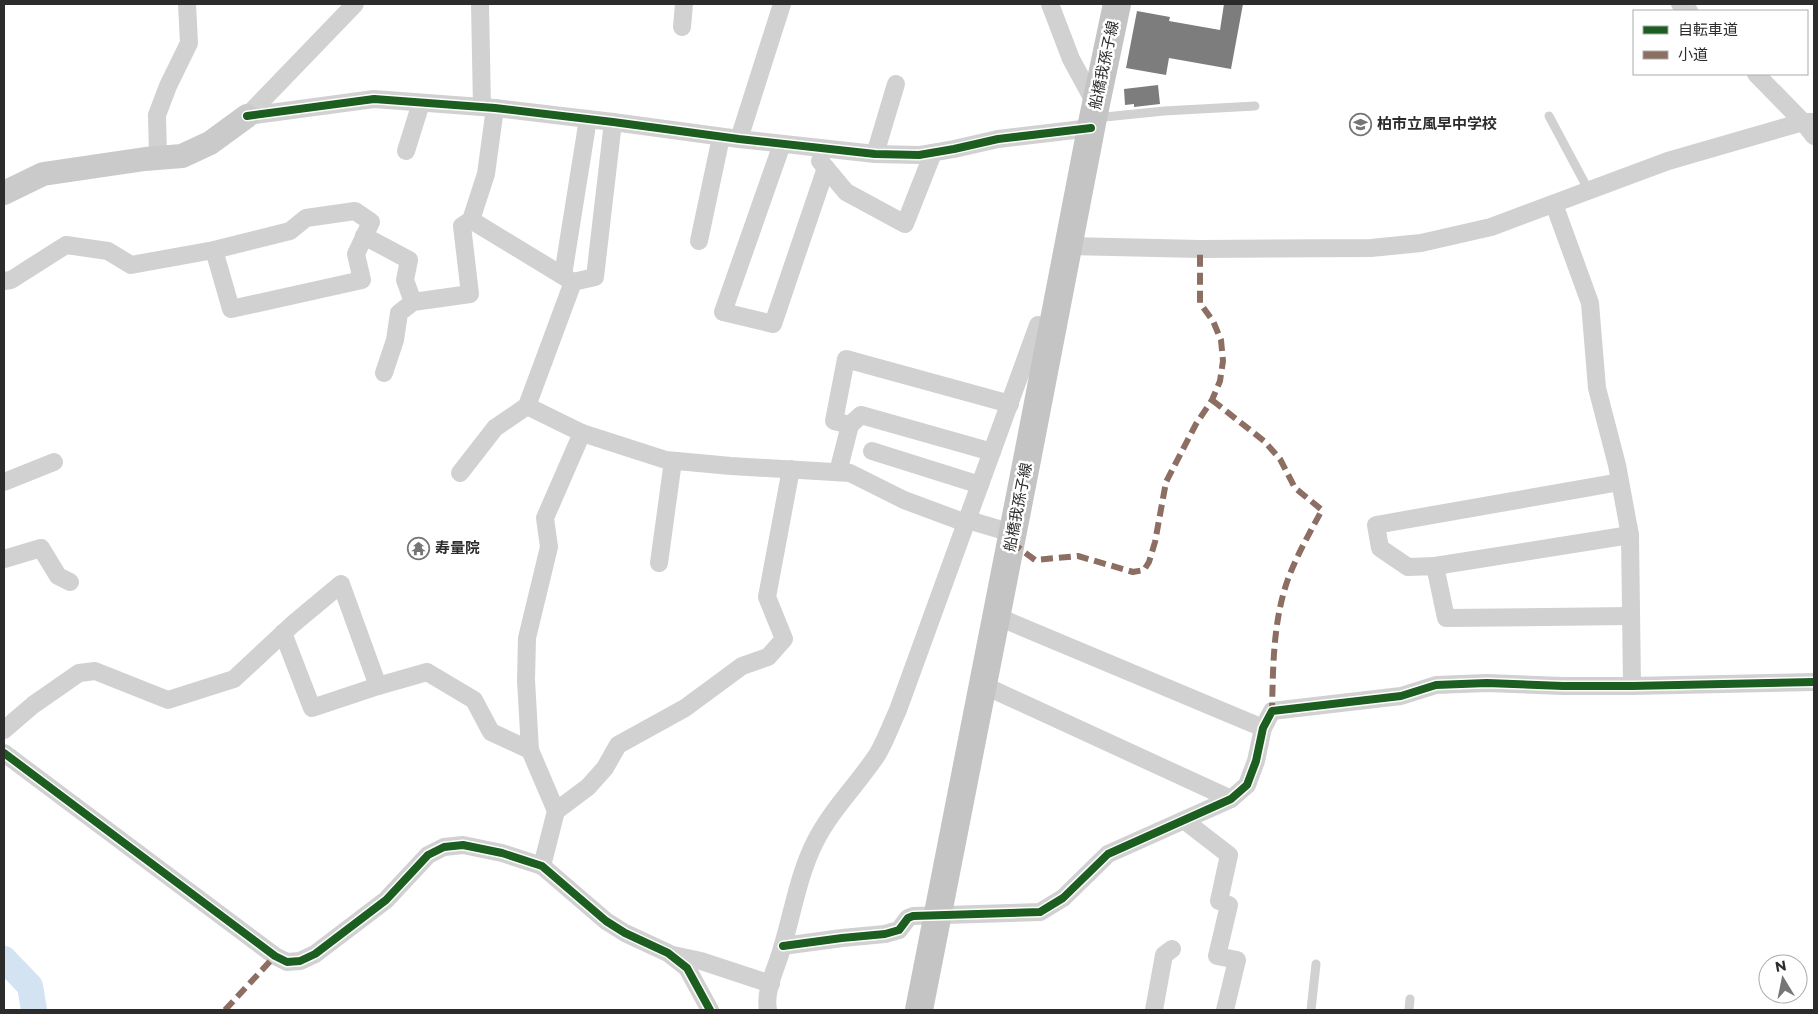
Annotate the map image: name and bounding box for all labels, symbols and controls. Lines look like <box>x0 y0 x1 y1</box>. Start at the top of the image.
legend <box>1633 10 1808 75</box>
street label: 船橋我孫子線 <box>1085 19 1122 111</box>
text: 自転車道 <box>1678 20 1738 39</box>
text: 小道 <box>1678 45 1708 64</box>
school or university icon: 柏市立風早中学校 <box>1349 112 1373 136</box>
place label: 柏市立風早中学校 <box>1377 114 1497 133</box>
street label: 船橋我孫子線 <box>1000 461 1035 553</box>
temple icon: 寿量院 <box>407 536 431 560</box>
place label: 寿量院 <box>435 538 480 557</box>
north arrow <box>1758 954 1808 1004</box>
text: N <box>1774 956 1788 976</box>

